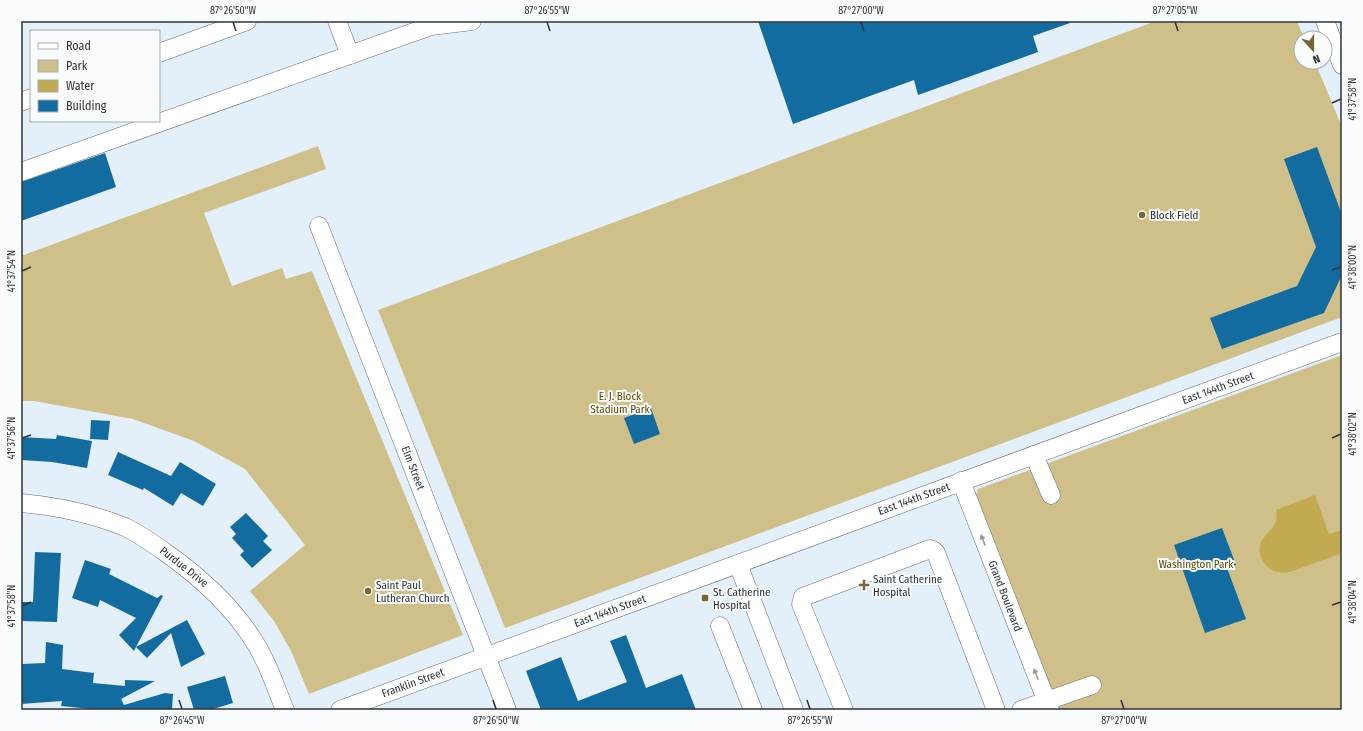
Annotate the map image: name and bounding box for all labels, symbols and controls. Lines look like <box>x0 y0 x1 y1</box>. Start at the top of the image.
text: 87°26'50"W <box>210 5 256 17</box>
text: 87°26'55"W <box>525 5 570 17</box>
text: 87°27'00"W <box>838 5 884 17</box>
text: 87°27'05"W <box>1153 5 1198 17</box>
legend <box>30 30 160 122</box>
north arrow <box>1293 30 1333 70</box>
text: Road <box>66 39 91 53</box>
text: N <box>1311 52 1322 66</box>
text: Park <box>66 59 88 73</box>
text: 41°37'58"N <box>1347 78 1359 120</box>
text: Water <box>66 79 95 93</box>
text: Building <box>66 99 107 113</box>
place label: Block Field <box>1150 209 1199 222</box>
marker: Block Field <box>1137 210 1147 220</box>
text: 41°38'00"N <box>1347 245 1359 289</box>
text: 41°37'54"N <box>6 250 18 292</box>
street label: East 144th Street <box>1180 369 1256 407</box>
park label: E. J. Block Stadium Park <box>590 390 651 416</box>
text: 41°38'02"N <box>1347 412 1359 456</box>
text: 41°37'56"N <box>6 417 18 459</box>
street label: Elm Street <box>399 444 427 492</box>
street label: East 144th Street <box>876 480 952 518</box>
one-way arrow <box>980 533 986 545</box>
street label: Purdue Drive <box>157 544 211 590</box>
park label: Washington Park <box>1159 558 1234 571</box>
street label: Grand Boulevard <box>986 559 1024 633</box>
place label: Saint Catherine Hospital <box>873 573 942 599</box>
place label: Saint Paul Lutheran Church <box>376 579 450 605</box>
marker: Saint Catherine Hospital <box>858 579 870 591</box>
text: 41°38'04"N <box>1347 580 1359 624</box>
text: 41°37'58"N <box>6 585 18 627</box>
marker: Saint Paul Lutheran Church <box>363 586 373 596</box>
place label: St. Catherine Hospital <box>713 586 771 612</box>
street label: East 144th Street <box>572 592 648 630</box>
marker: St. Catherine Hospital <box>700 593 710 603</box>
street label: Franklin Street <box>380 666 446 700</box>
one-way arrow <box>1033 667 1039 679</box>
text: 87°26'45"W <box>160 715 205 727</box>
text: 87°26'50"W <box>473 715 519 727</box>
text: 87°26'55"W <box>788 715 833 727</box>
text: 87°27'00"W <box>1101 715 1147 727</box>

